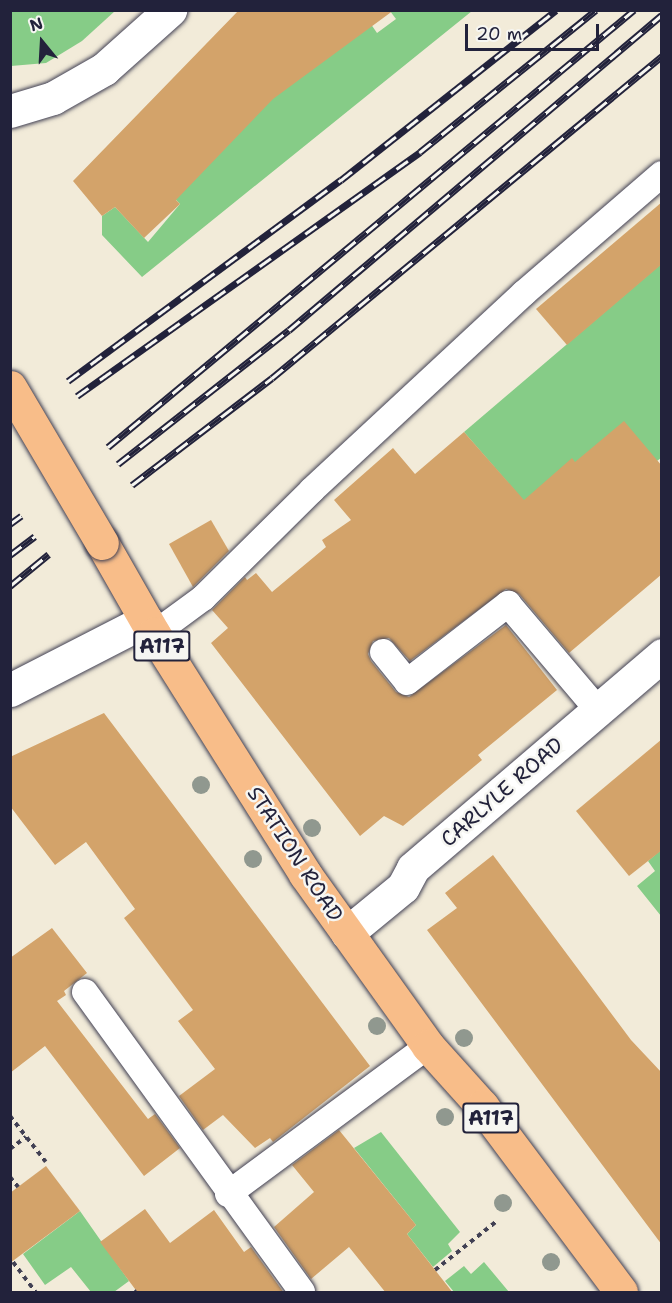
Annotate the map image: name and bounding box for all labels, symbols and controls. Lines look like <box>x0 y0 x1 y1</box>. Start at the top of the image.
north arrow <box>12 12 72 72</box>
text: N <box>27 12 46 36</box>
scale bar <box>468 12 602 50</box>
text: 20 m <box>476 22 522 46</box>
road number: A117 <box>132 629 192 663</box>
street label: CARLYLE ROAD <box>436 732 568 852</box>
street label: STATION ROAD <box>242 782 348 926</box>
road number: A117 <box>461 1101 521 1135</box>

